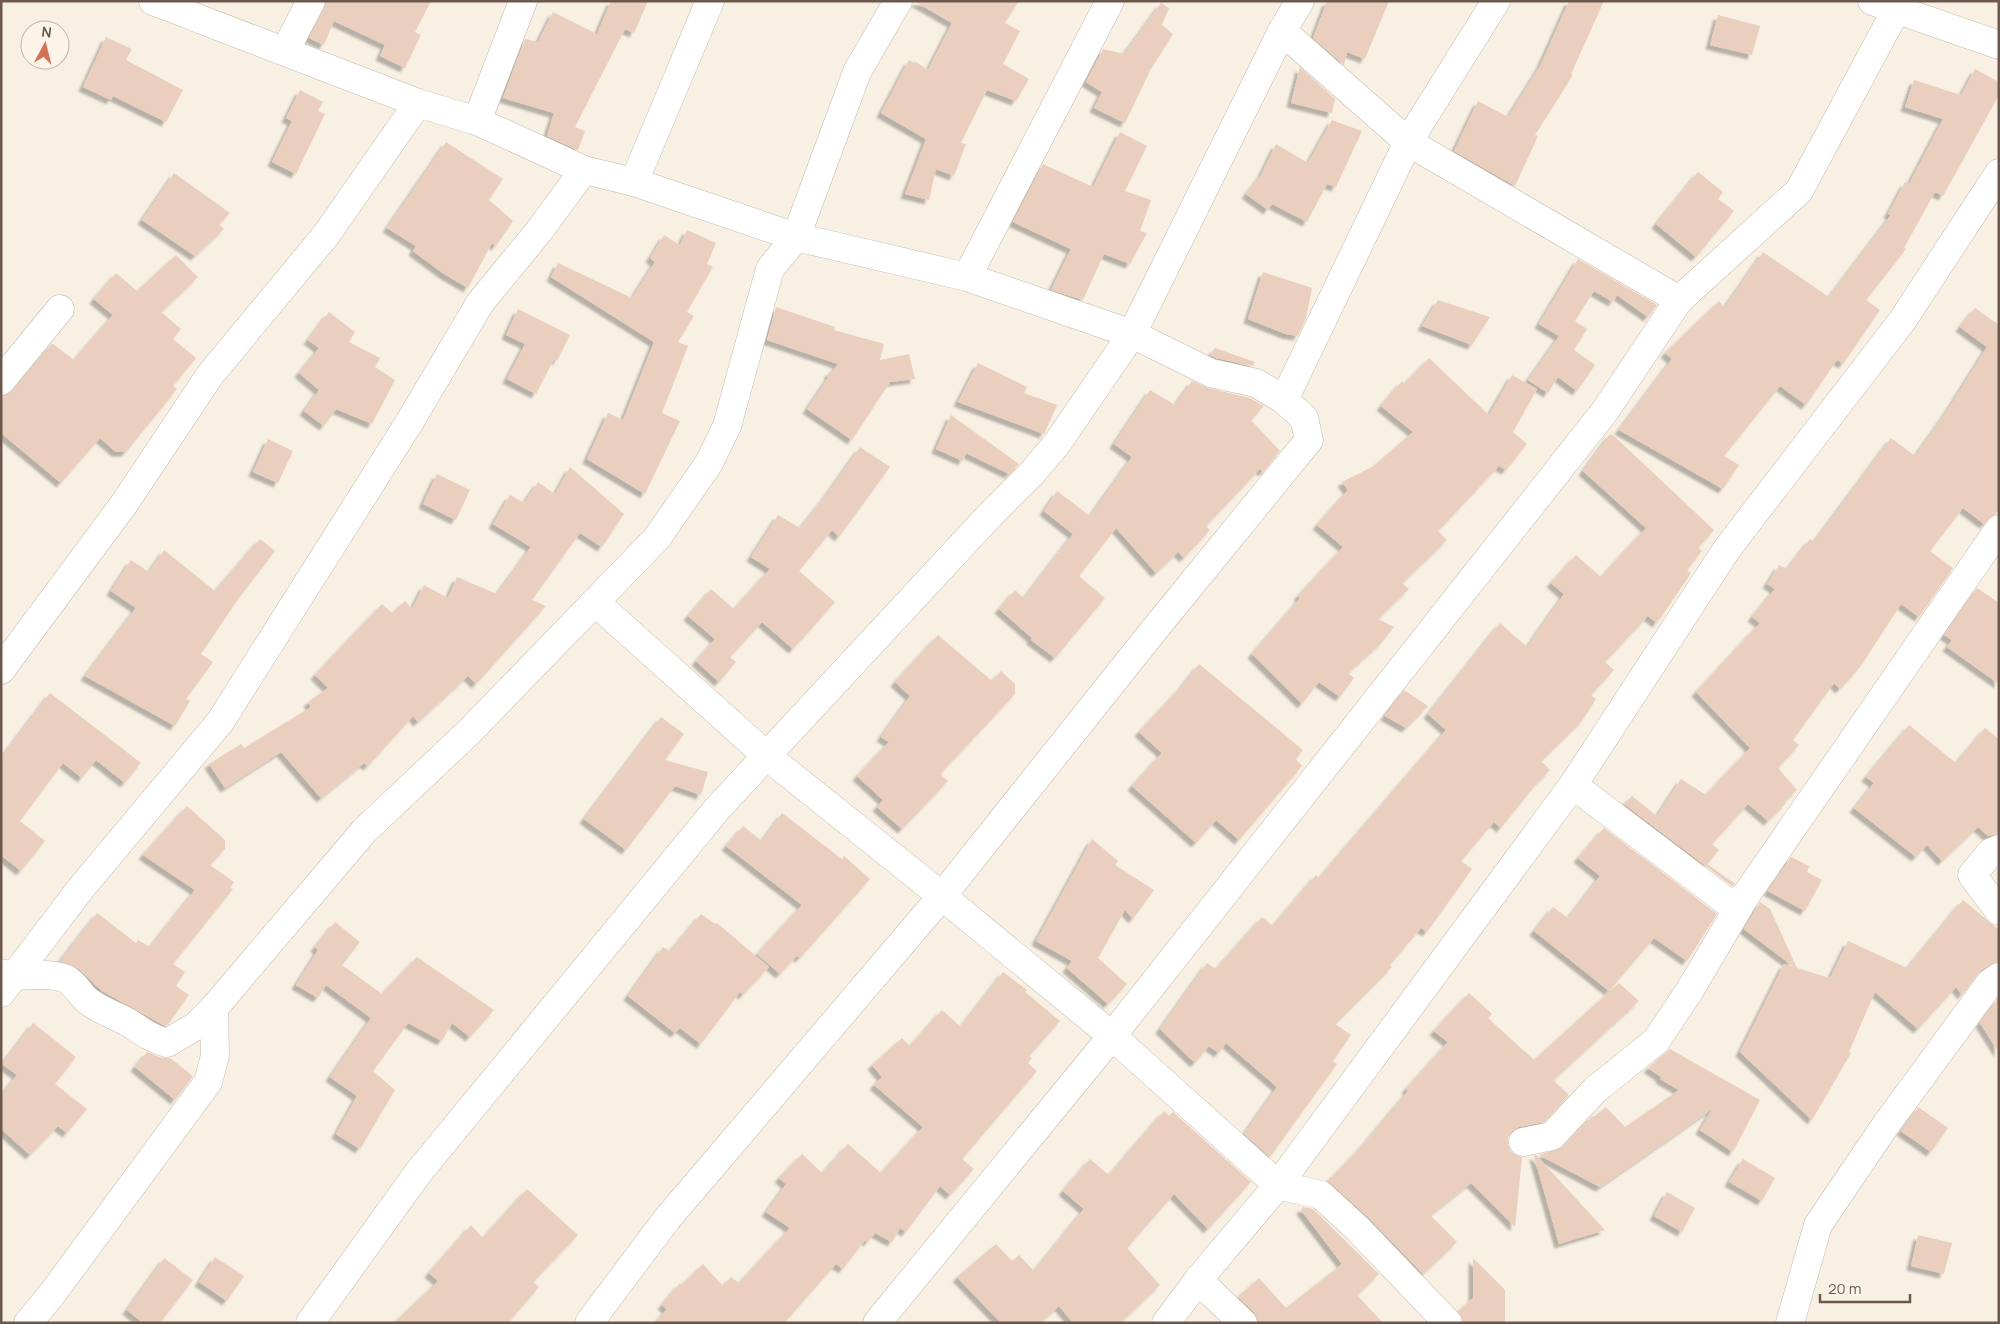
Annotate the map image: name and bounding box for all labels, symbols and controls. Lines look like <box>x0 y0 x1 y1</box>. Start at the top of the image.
north arrow <box>20 20 70 70</box>
text: N <box>40 22 53 42</box>
scale bar <box>1820 1272 1910 1304</box>
text: 20 m <box>1828 1278 1861 1299</box>

